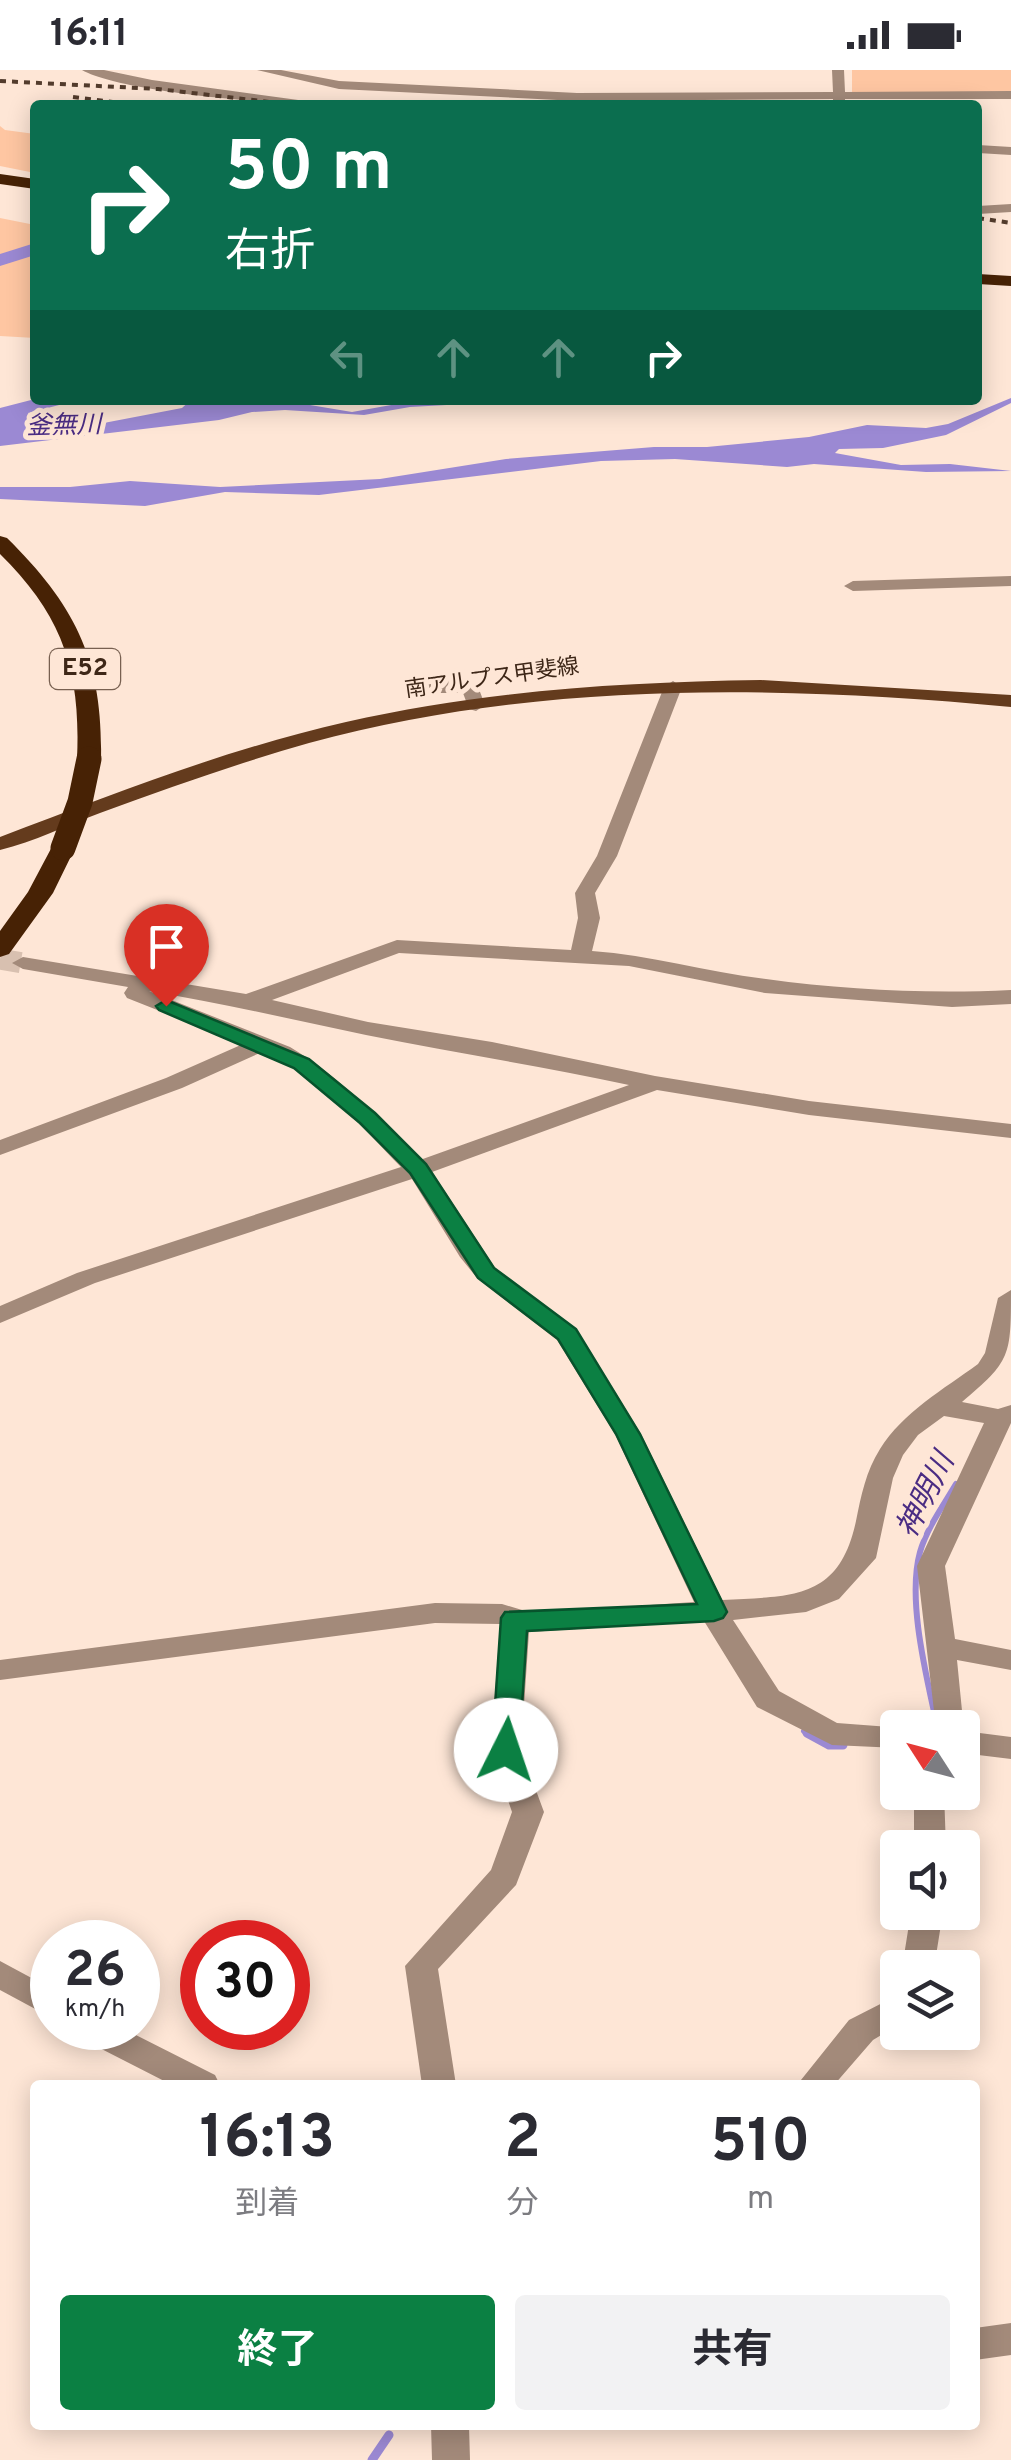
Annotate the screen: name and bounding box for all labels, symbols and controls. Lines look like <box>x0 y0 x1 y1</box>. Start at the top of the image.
text: 16:11 <box>50 11 128 60</box>
text: 50 m <box>225 126 392 215</box>
icon: right <box>60 140 190 270</box>
text: 右折 <box>225 225 315 282</box>
icon: left <box>321 330 376 385</box>
icon: ahead <box>426 330 481 385</box>
icon: ahead <box>531 330 586 385</box>
icon: right <box>636 330 691 385</box>
water label: 釜無川 <box>26 410 105 444</box>
road number: E52 <box>50 649 120 689</box>
street label: 南アルプス甲斐線 <box>403 653 581 705</box>
pin <box>124 904 209 1007</box>
icon: arrive <box>139 919 194 974</box>
water label: 神明川 <box>890 1445 965 1544</box>
position arrow <box>454 1698 558 1802</box>
north arrow <box>880 1710 980 1810</box>
map controls <box>880 1710 980 2050</box>
button: sound <box>880 1830 980 1930</box>
speed limit sign: 30 <box>180 1920 310 2050</box>
text: 26 <box>64 1941 126 2004</box>
button: layers <box>880 1950 980 2050</box>
text: km/h <box>65 1994 125 2026</box>
text: 16:13 <box>199 2103 335 2179</box>
text: 2 <box>504 2103 541 2179</box>
text: 510 <box>710 2107 811 2183</box>
text: m <box>747 2180 774 2220</box>
text: 到着 <box>235 2185 299 2225</box>
text: 分 <box>507 2185 539 2225</box>
button: 終了 <box>60 2295 495 2410</box>
button: 共有 <box>515 2295 950 2410</box>

